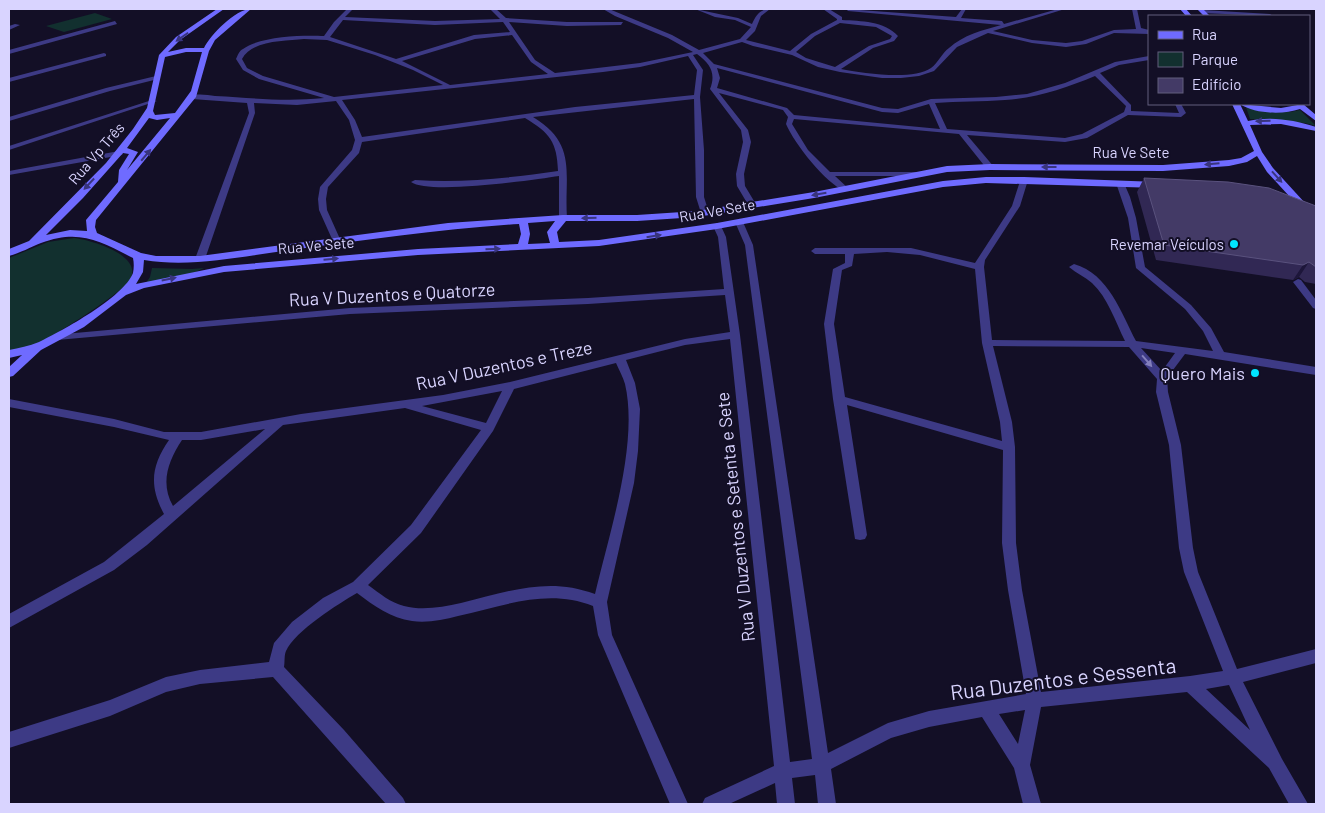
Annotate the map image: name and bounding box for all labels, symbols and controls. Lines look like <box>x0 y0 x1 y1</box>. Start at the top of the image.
legend <box>1148 15 1310 105</box>
text: Rua <box>1192 25 1217 43</box>
one-way arrow <box>175 32 188 42</box>
text: Parque <box>1192 50 1238 68</box>
text: Edifício <box>1192 75 1241 93</box>
one-way arrow <box>1255 117 1271 125</box>
street label: Rua Vp Três <box>64 118 128 188</box>
street label: Rua Ve Sete <box>1093 143 1169 161</box>
one-way arrow <box>140 149 152 161</box>
one-way arrow <box>1203 161 1219 169</box>
one-way arrow <box>1041 163 1057 171</box>
one-way arrow <box>1271 170 1283 182</box>
one-way arrow <box>83 178 95 190</box>
one-way arrow <box>812 190 827 198</box>
street label: Rua Ve Sete <box>678 194 756 226</box>
one-way arrow <box>580 214 596 222</box>
one-way arrow <box>647 231 663 239</box>
street label: Rua Ve Sete <box>277 233 355 257</box>
place label: Revemar Veículos <box>1110 235 1224 253</box>
marker: Revemar Veículos <box>1228 238 1240 250</box>
one-way arrow <box>485 245 501 253</box>
one-way arrow <box>323 255 339 263</box>
one-way arrow <box>162 275 178 283</box>
street label: Rua V Duzentos e Quatorze <box>288 278 496 310</box>
street label: Rua V Duzentos e Treze <box>414 336 594 394</box>
one-way arrow <box>1141 354 1153 366</box>
place label: Quero Mais <box>1160 362 1245 384</box>
marker: Quero Mais <box>1249 367 1261 379</box>
street label: Rua V Duzentos e Setenta e Sete <box>711 391 759 643</box>
street label: Rua Duzentos e Sessenta <box>949 652 1177 704</box>

